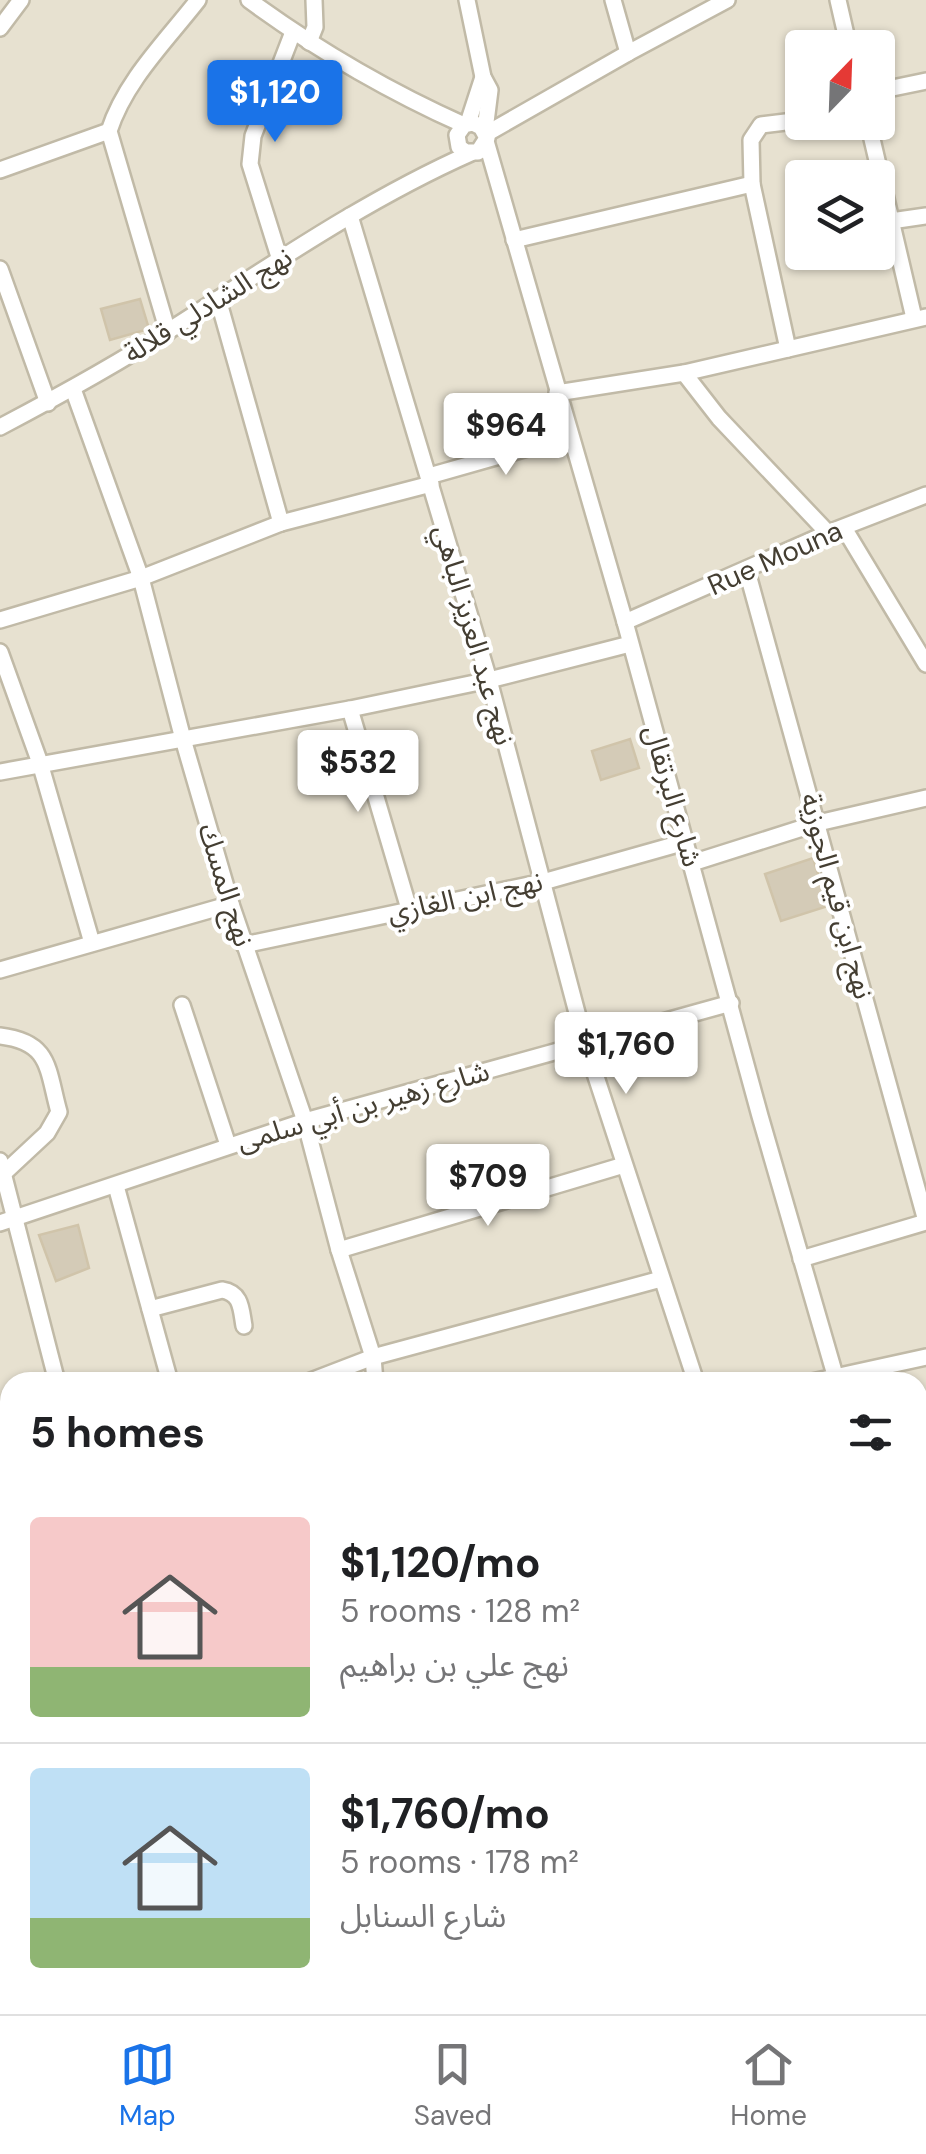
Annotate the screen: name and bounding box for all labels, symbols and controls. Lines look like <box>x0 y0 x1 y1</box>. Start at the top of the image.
north arrow <box>785 30 895 140</box>
map controls <box>785 30 895 270</box>
pin: $1,120 <box>194 60 356 145</box>
text: $1,120 <box>229 71 321 113</box>
button: layers <box>785 160 895 270</box>
street label: نهج الشادلي قلالة <box>117 238 301 374</box>
pin: $964 <box>447 393 565 478</box>
text: $964 <box>466 404 546 446</box>
street label: Rue Mouna <box>702 512 848 604</box>
street label: نهج عبد العزيز الباهي <box>422 521 523 750</box>
street label: شارع البرتقال <box>633 721 711 872</box>
pin: $532 <box>299 730 417 815</box>
text: $532 <box>320 741 397 783</box>
street label: نهج ابن قيم الجوزية <box>789 789 882 1004</box>
street label: نهج المسك <box>188 819 262 952</box>
street label: نهج ابن الغازي <box>384 863 546 934</box>
pin: $1,760 <box>545 1012 707 1097</box>
text: $1,760 <box>577 1023 675 1065</box>
street label: شارع زهير بن أبي سلمى <box>232 1052 494 1162</box>
pin: $709 <box>429 1144 547 1229</box>
text: $709 <box>448 1155 528 1197</box>
text: 5 homes <box>30 1405 205 1460</box>
icon: filters <box>843 1405 898 1460</box>
text: $1,120/mo <box>340 1535 541 1590</box>
icon: home <box>110 1557 230 1677</box>
text: 5 rooms · 128 m² <box>340 1590 580 1632</box>
text: نهج علي بن براهيم <box>340 1644 569 1686</box>
text: $1,760/mo <box>340 1786 550 1841</box>
icon: home <box>110 1808 230 1928</box>
text: 5 rooms · 178 m² <box>340 1841 579 1883</box>
text: شارع السنابل <box>340 1895 506 1937</box>
tab: Map <box>119 2037 175 2134</box>
tab: Saved <box>414 2037 492 2134</box>
tab: Home <box>730 2037 807 2134</box>

